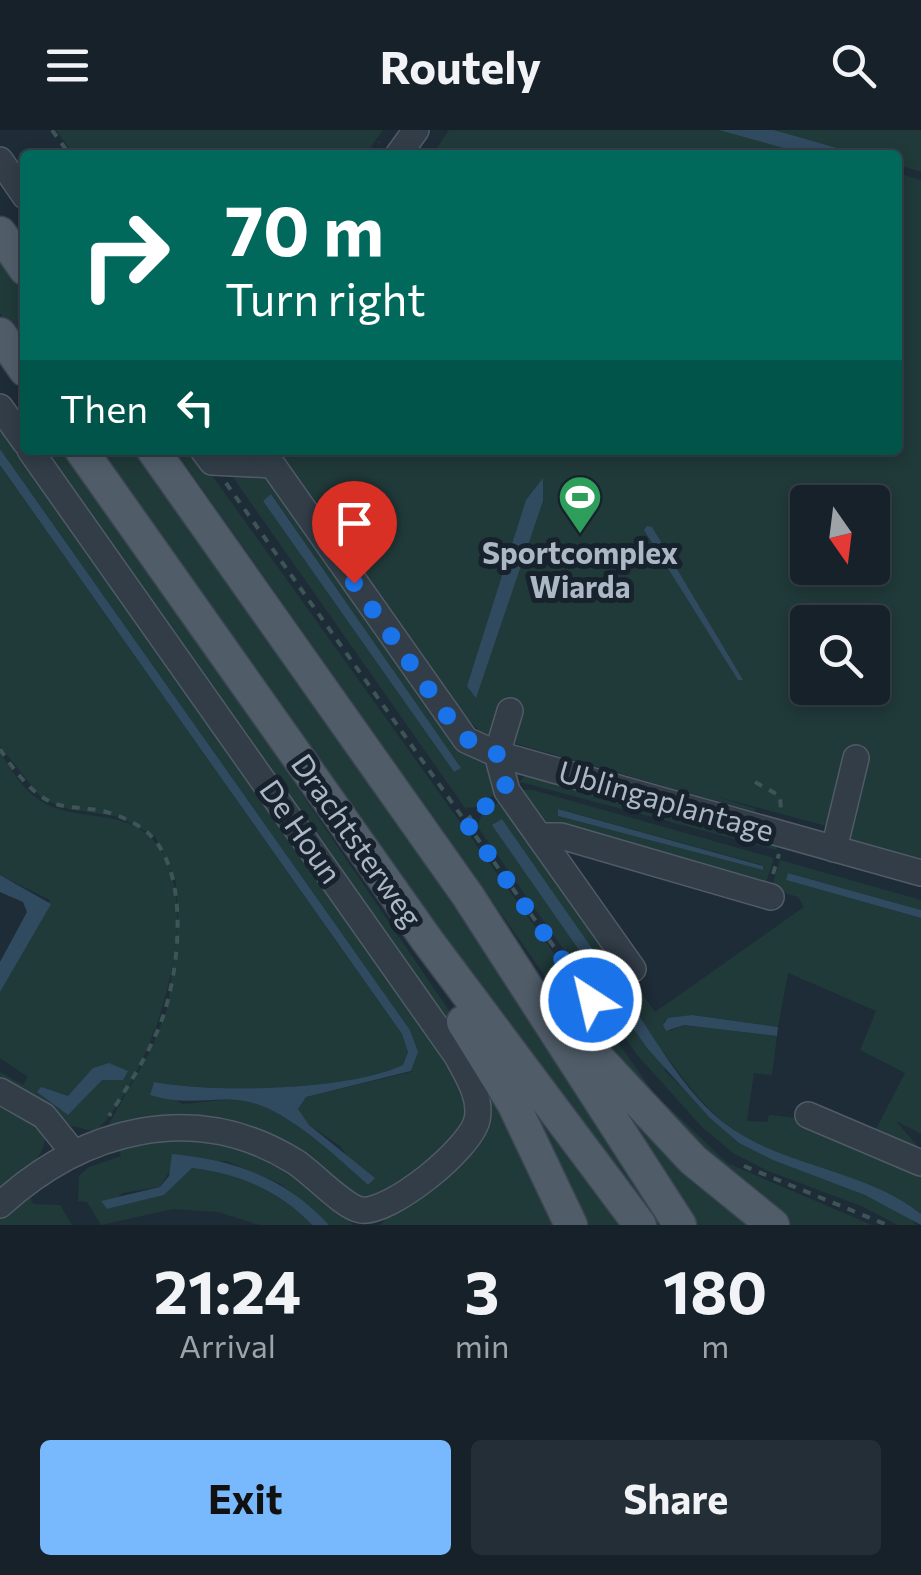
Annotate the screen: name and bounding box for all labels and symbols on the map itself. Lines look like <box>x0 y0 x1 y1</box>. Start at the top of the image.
sports icon: Sportcomplex Wiarda <box>557 474 603 535</box>
pin <box>312 481 397 584</box>
north arrow <box>790 485 890 585</box>
place label: Sportcomplex Wiarda <box>482 533 678 604</box>
street label: Drachtsterweg <box>285 746 431 933</box>
street label: Ublingaplantage <box>555 751 778 848</box>
street label: De Houn <box>253 772 351 890</box>
position arrow <box>539 948 643 1052</box>

